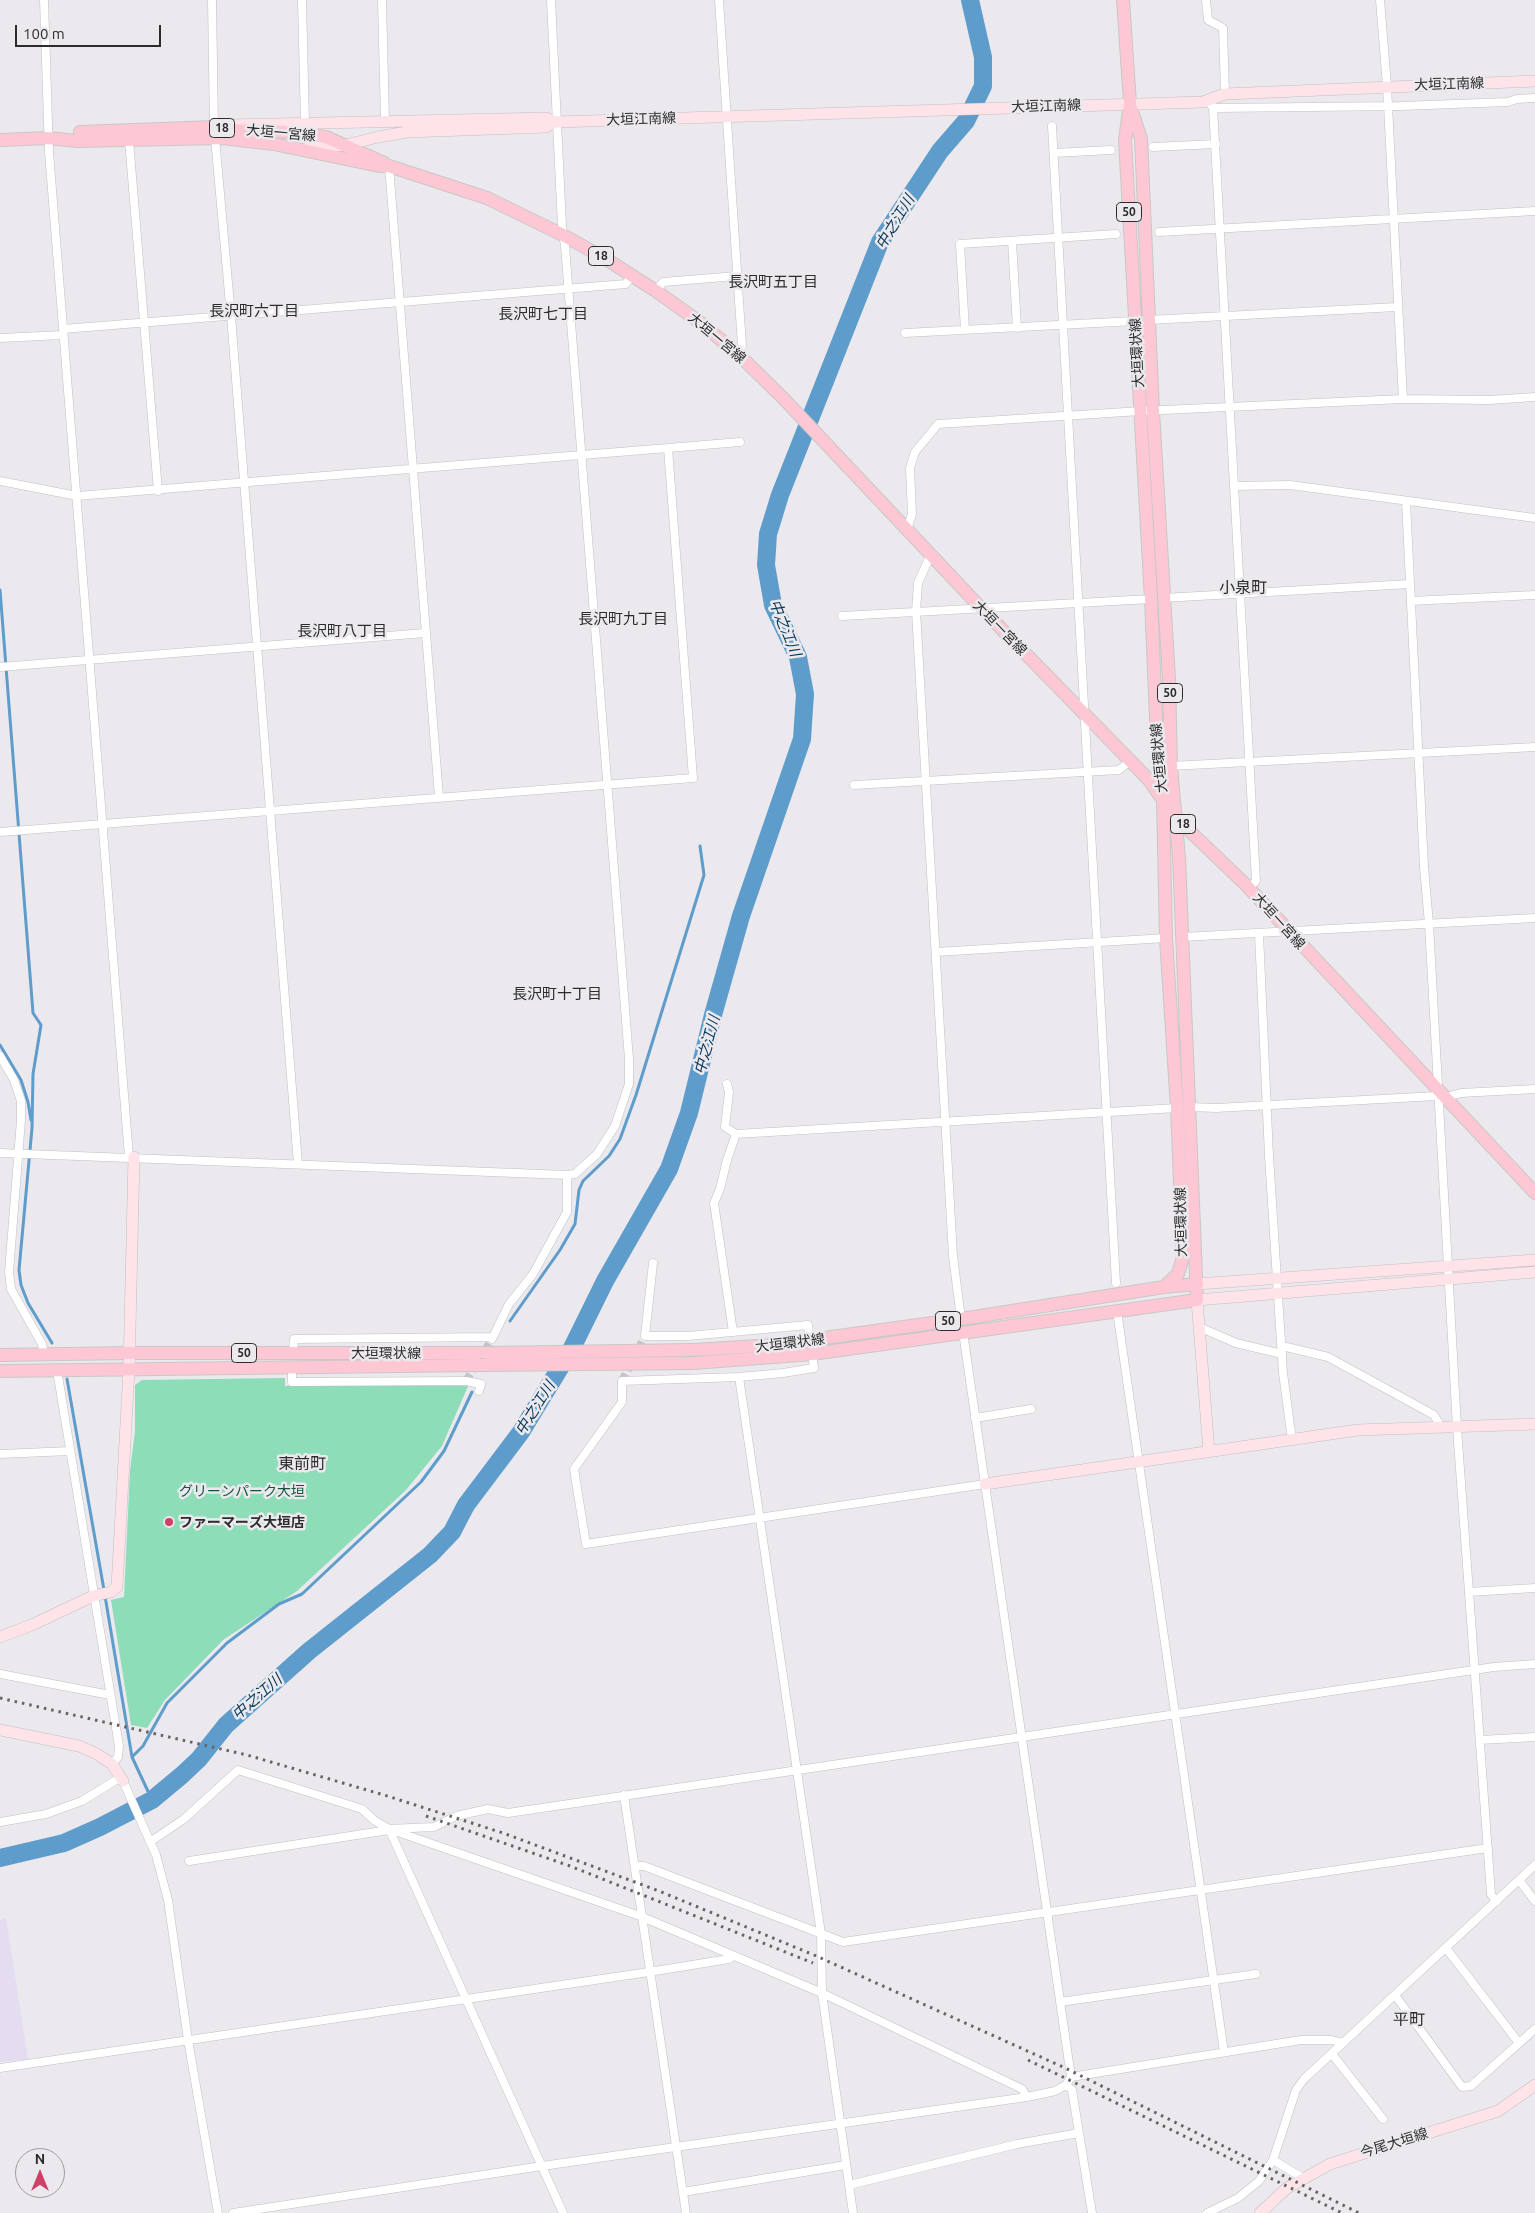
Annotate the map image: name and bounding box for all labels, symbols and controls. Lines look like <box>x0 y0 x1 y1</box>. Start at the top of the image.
scale bar <box>18 15 164 47</box>
text: 100 m <box>23 25 65 42</box>
street label: 大垣江南線 <box>1414 74 1484 94</box>
street label: 大垣江南線 <box>1011 96 1081 116</box>
street label: 大垣江南線 <box>606 109 676 129</box>
road number: 18 <box>210 119 234 138</box>
street label: 大垣一宮線 <box>245 122 317 144</box>
water label: 中之江川 <box>872 192 918 252</box>
road number: 50 <box>1116 202 1142 222</box>
road number: 18 <box>588 247 614 266</box>
district label: 長沢町五丁目 <box>728 273 818 291</box>
district label: 長沢町六丁目 <box>209 302 299 320</box>
district label: 長沢町七丁目 <box>498 305 588 323</box>
street label: 大垣一宮線 <box>685 309 749 367</box>
street label: 大垣環状線 <box>1127 318 1147 388</box>
district label: 小泉町 <box>1219 578 1267 598</box>
water label: 中之江川 <box>765 597 805 659</box>
street label: 大垣一宮線 <box>970 597 1030 659</box>
district label: 長沢町九丁目 <box>578 610 668 628</box>
district label: 長沢町八丁目 <box>297 622 387 640</box>
road number: 50 <box>1158 684 1182 702</box>
street label: 大垣環状線 <box>1148 722 1170 794</box>
road number: 18 <box>1170 814 1196 834</box>
street label: 大垣一宮線 <box>1249 889 1309 953</box>
district label: 長沢町十丁目 <box>512 985 602 1003</box>
water label: 中之江川 <box>691 1014 723 1076</box>
street label: 大垣環状線 <box>1172 1187 1190 1257</box>
road number: 50 <box>936 1312 960 1330</box>
street label: 大垣環状線 <box>754 1330 826 1356</box>
road number: 50 <box>232 1344 256 1362</box>
street label: 大垣環状線 <box>351 1345 421 1361</box>
water label: 中之江川 <box>511 1378 559 1438</box>
district label: 東前町 <box>278 1454 326 1474</box>
park label: グリーンパーク大垣 <box>179 1483 305 1499</box>
place label: ファーマーズ大垣店 <box>179 1514 305 1530</box>
marker: ファーマーズ大垣店 <box>163 1516 175 1528</box>
water label: 中之江川 <box>228 1671 286 1723</box>
district label: 平町 <box>1393 2010 1425 2030</box>
street label: 今尾大垣線 <box>1358 2125 1430 2161</box>
north arrow <box>15 2148 65 2198</box>
text: N <box>35 2151 45 2167</box>

